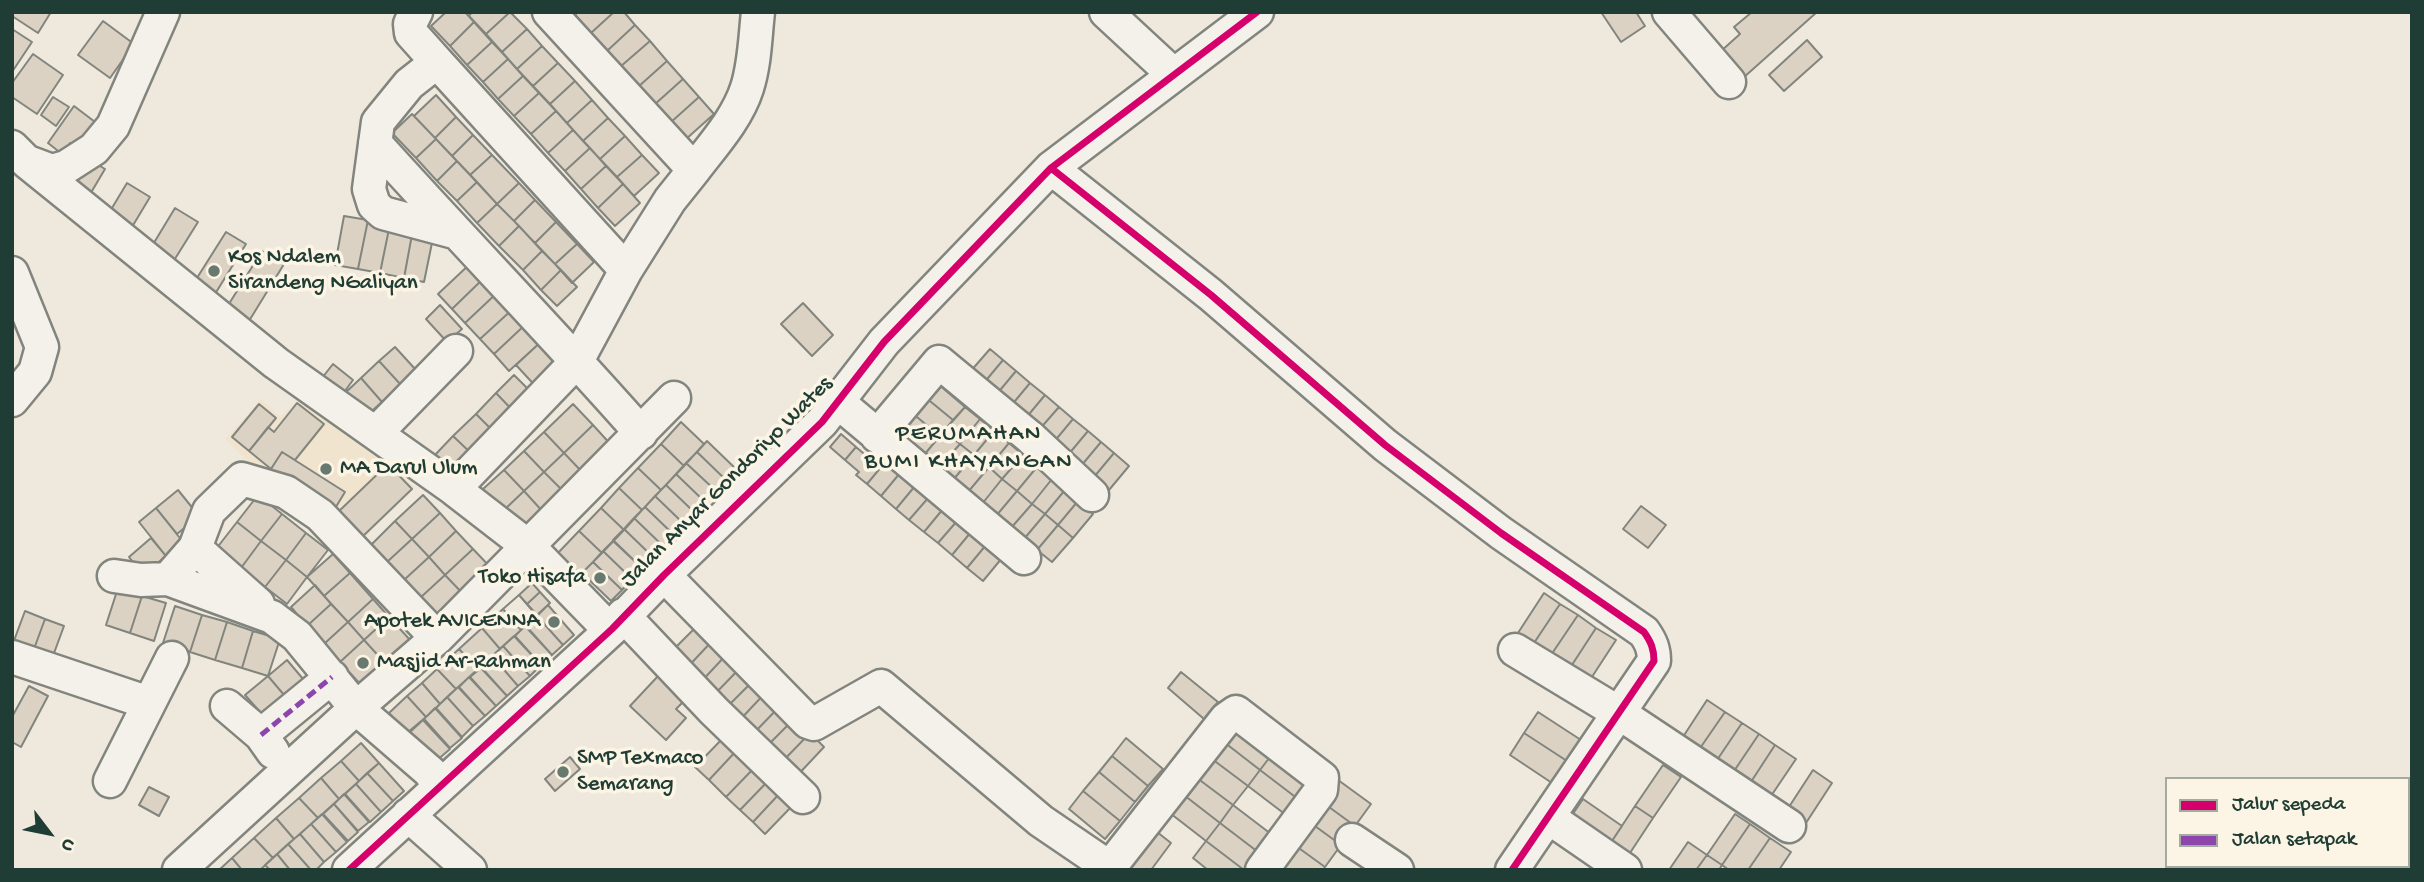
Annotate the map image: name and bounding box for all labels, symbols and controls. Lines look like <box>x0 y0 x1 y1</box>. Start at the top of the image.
place label: Kos Ndalem Sirandeng NGaliyan <box>228 244 418 298</box>
marker: Kos Ndalem Sirandeng NGaliyan <box>206 263 222 279</box>
street label: Jalan Anyar Gondoriyo Wates <box>616 371 840 595</box>
district label: PERUMAHAN BUMI KHAYANGAN <box>866 421 1072 477</box>
place label: MA Darul Ulum <box>340 455 478 483</box>
marker: MA Darul Ulum <box>318 461 334 477</box>
place label: Toko Hisafa <box>478 564 586 592</box>
marker: Toko Hisafa <box>592 570 608 586</box>
place label: Apotek AVICENNA <box>364 608 540 636</box>
marker: Apotek AVICENNA <box>546 614 562 630</box>
place label: Masjid Ar-Rahman <box>377 649 551 677</box>
marker: Masjid Ar-Rahman <box>355 655 371 671</box>
place label: SMP Texmaco Semarang <box>577 745 703 799</box>
marker: SMP Texmaco Semarang <box>555 764 571 780</box>
legend <box>2165 777 2410 868</box>
text: Jalur sepeda <box>2232 793 2345 818</box>
north arrow <box>14 798 84 868</box>
text: Jalan setapak <box>2232 828 2356 853</box>
text: U <box>55 834 80 855</box>

